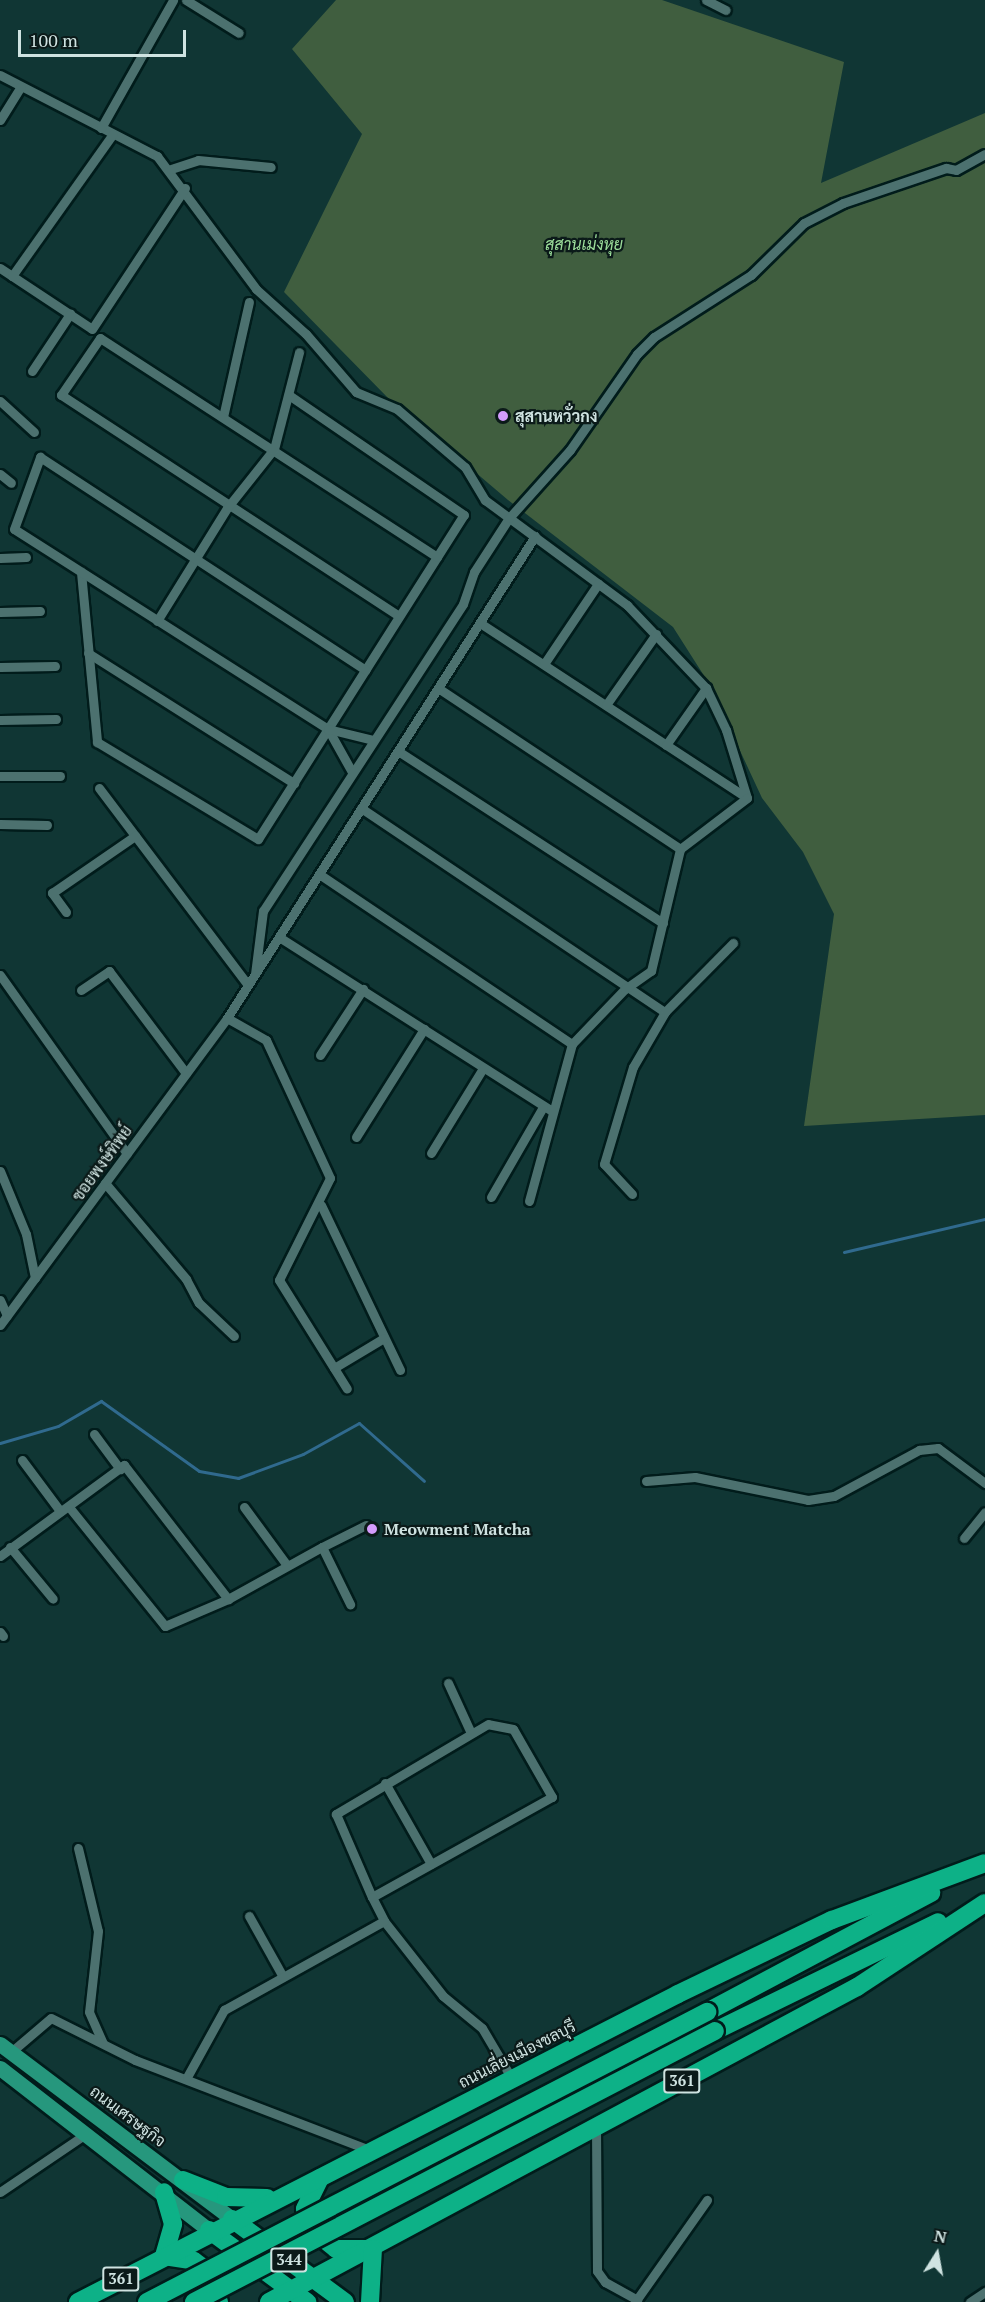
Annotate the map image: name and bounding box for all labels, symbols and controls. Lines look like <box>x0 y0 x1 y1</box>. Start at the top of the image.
scale bar <box>21 18 189 56</box>
text: 100 m <box>29 28 78 52</box>
park label: สุสานเม่งหุย <box>545 234 623 254</box>
place label: สุสานหวั่วกง <box>515 406 597 426</box>
marker: สุสานหวั่วกง <box>496 409 510 423</box>
street label: ซอยพงษ์ทิพย์ <box>68 1121 136 1205</box>
place label: Meowment Matcha <box>384 1519 531 1539</box>
marker: Meowment Matcha <box>365 1522 379 1536</box>
street label: ถนนเลี่ยงเมืองชลบุรี <box>455 2016 579 2092</box>
road number: 361 <box>662 2069 702 2093</box>
street label: ถนนเศรษฐกิจ <box>86 2081 170 2151</box>
north arrow <box>907 2224 967 2284</box>
text: N <box>932 2224 948 2248</box>
road number: 344 <box>270 2248 308 2272</box>
road number: 361 <box>102 2267 140 2291</box>

